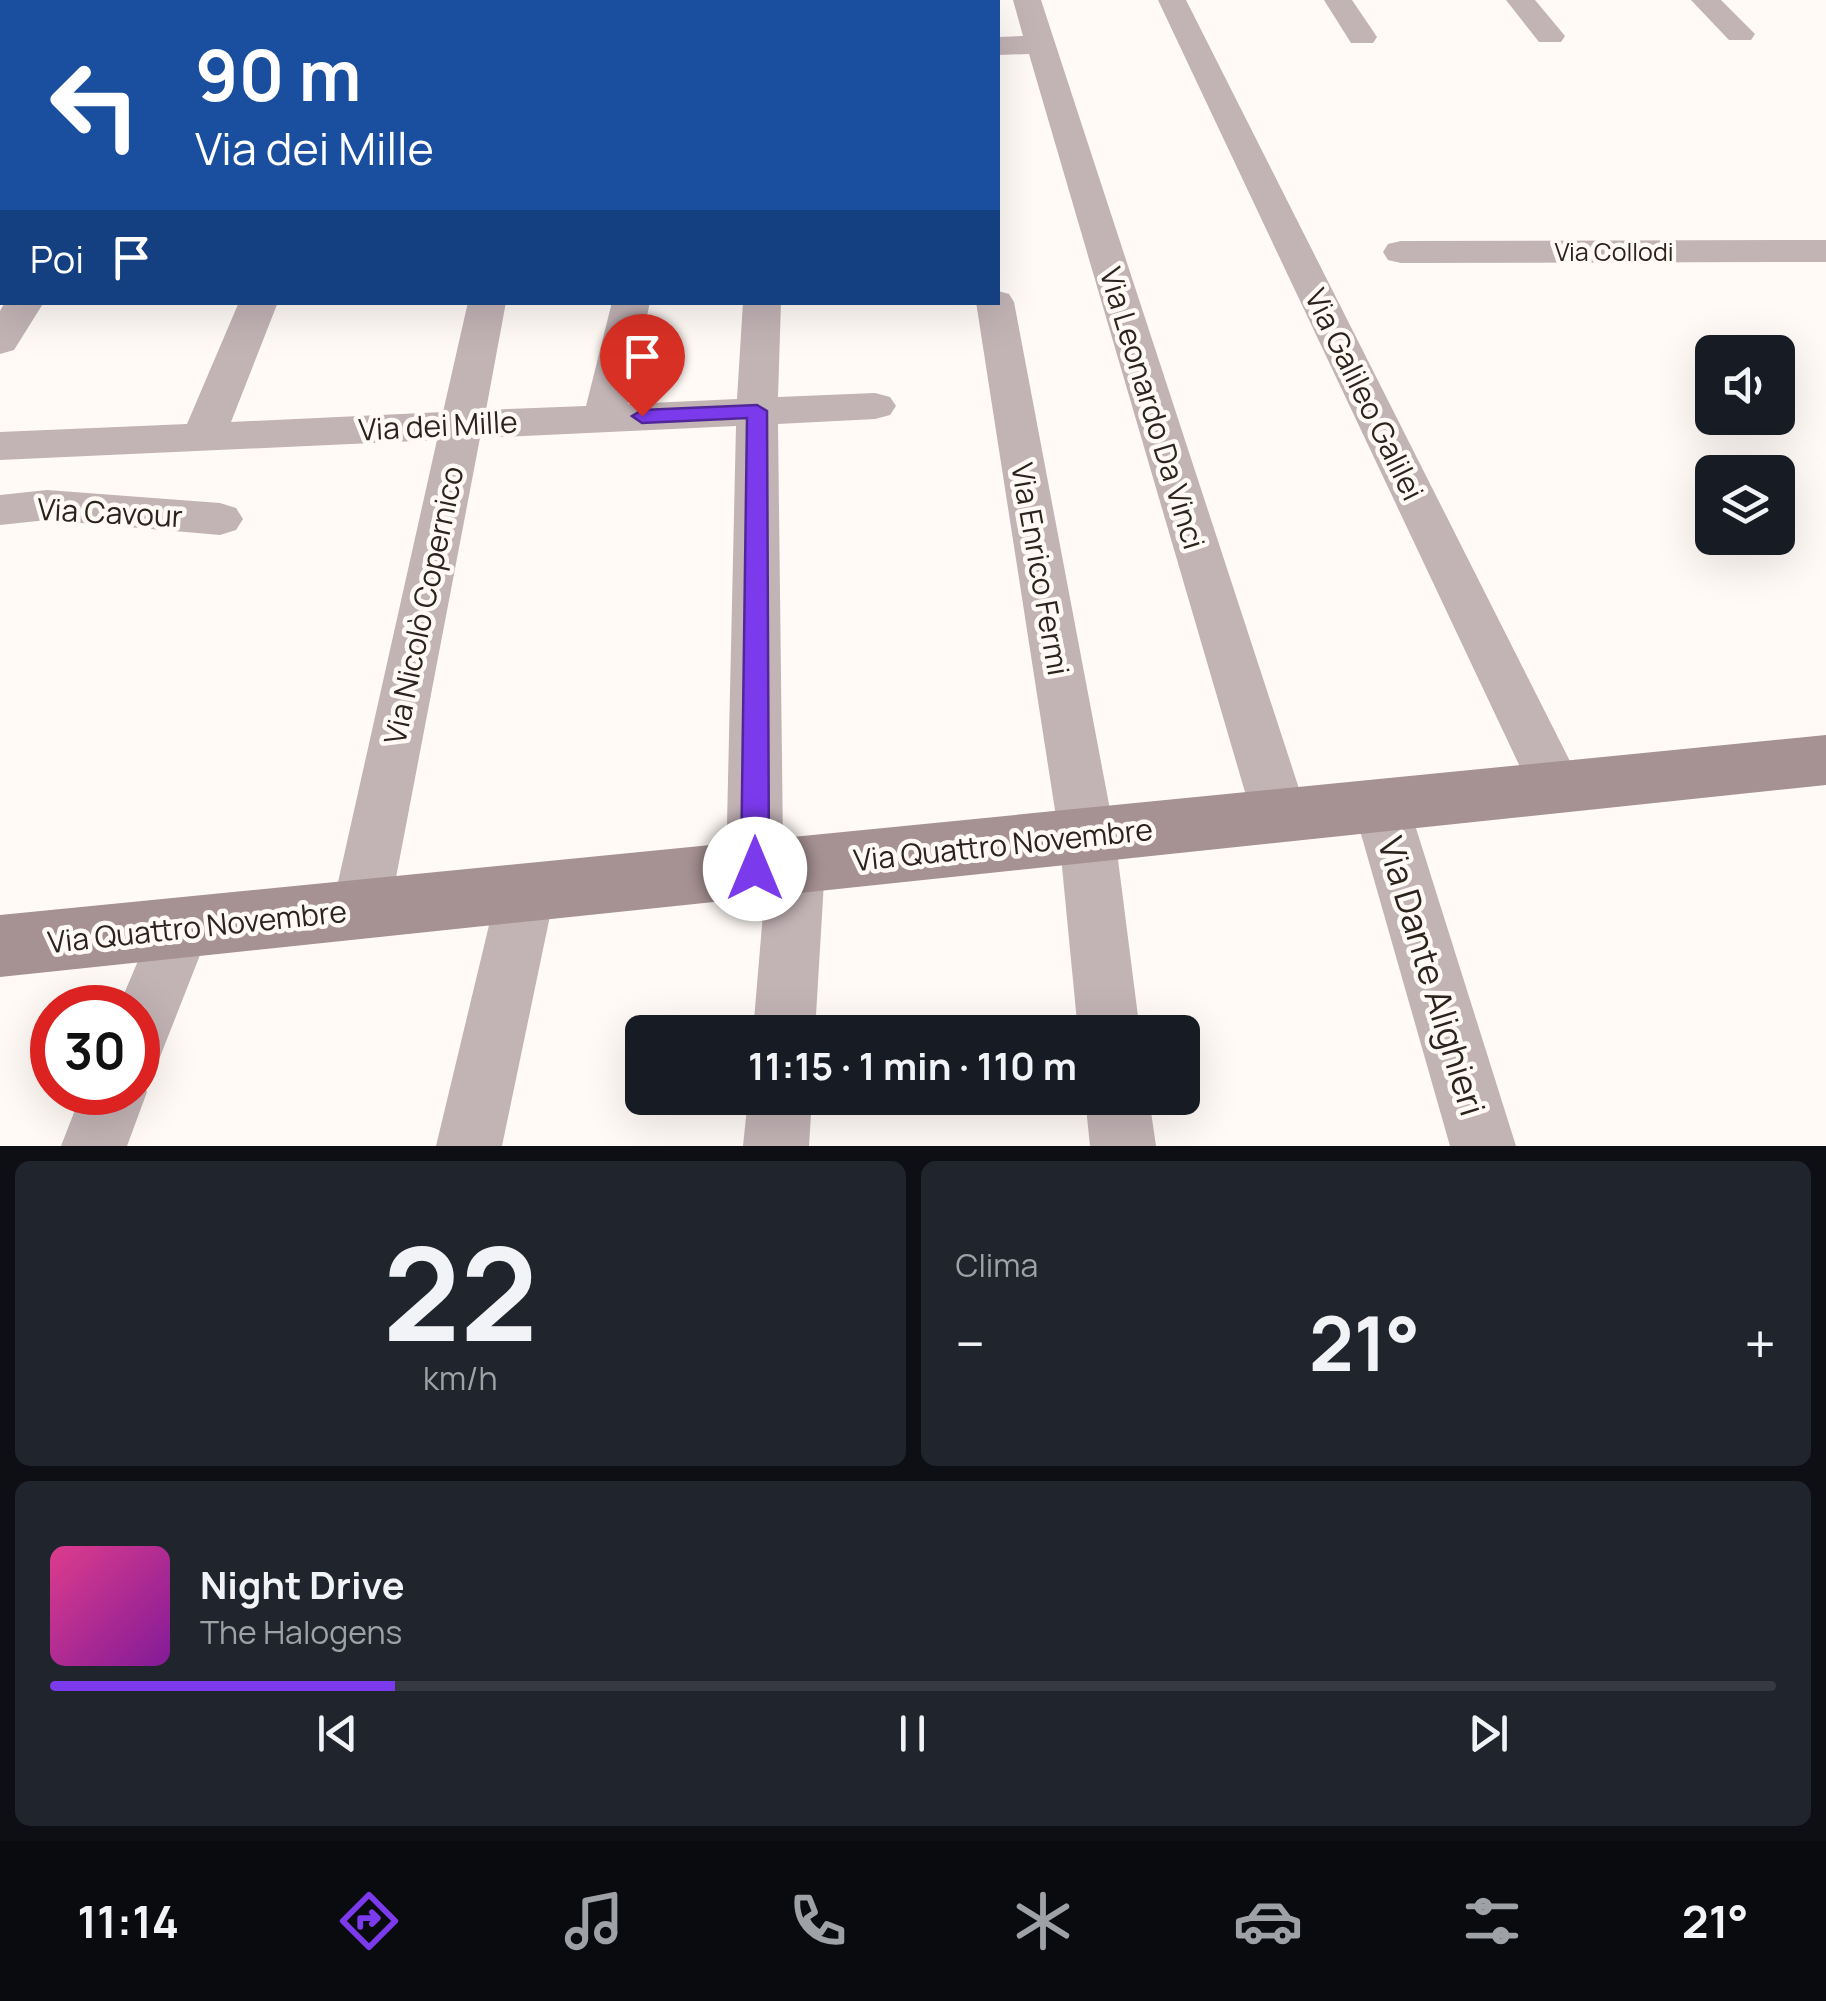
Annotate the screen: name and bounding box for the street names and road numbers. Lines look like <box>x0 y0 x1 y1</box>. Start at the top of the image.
street label: Via Collodi <box>1554 234 1674 269</box>
street label: Via Leonardo Da Vinci <box>1091 262 1215 554</box>
street label: Via Galileo Galilei <box>1296 281 1434 507</box>
street label: Via dei Mille <box>357 400 519 450</box>
street label: Via Enrico Fermi <box>1002 459 1080 679</box>
street label: Via Nicolò Copernico <box>373 462 473 748</box>
street label: Via Cavour <box>36 488 184 536</box>
street label: Via Quattro Novembre <box>851 808 1155 880</box>
street label: Via Dante Alighieri <box>1367 831 1497 1121</box>
street label: Via Quattro Novembre <box>45 890 349 962</box>

